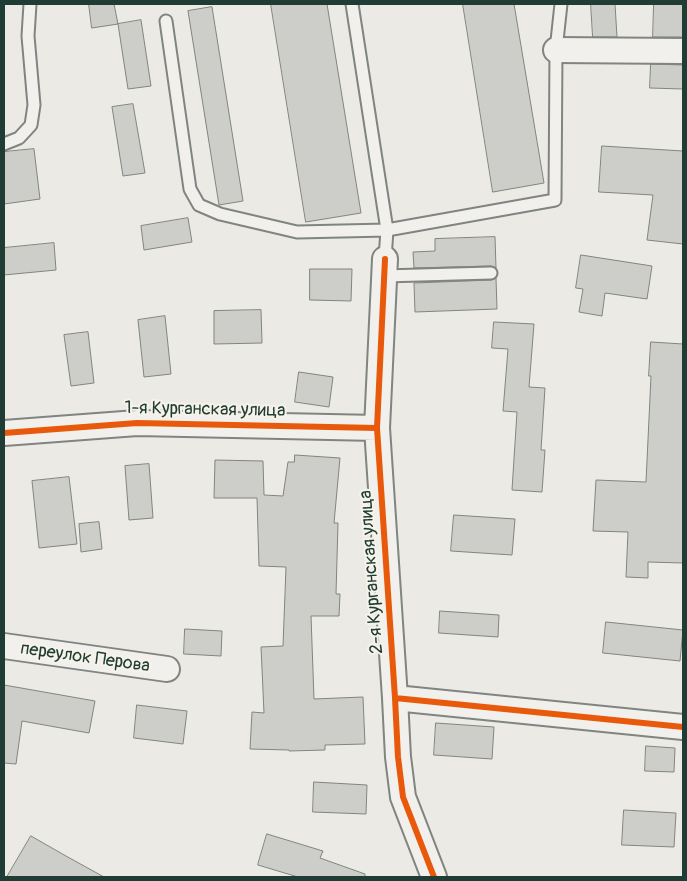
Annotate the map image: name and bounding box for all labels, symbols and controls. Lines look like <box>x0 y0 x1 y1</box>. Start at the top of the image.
street label: 1-я Курганская улица <box>124 398 286 422</box>
street label: 2-я Курганская улица <box>356 489 388 655</box>
street label: переулок Перова <box>19 638 151 678</box>

